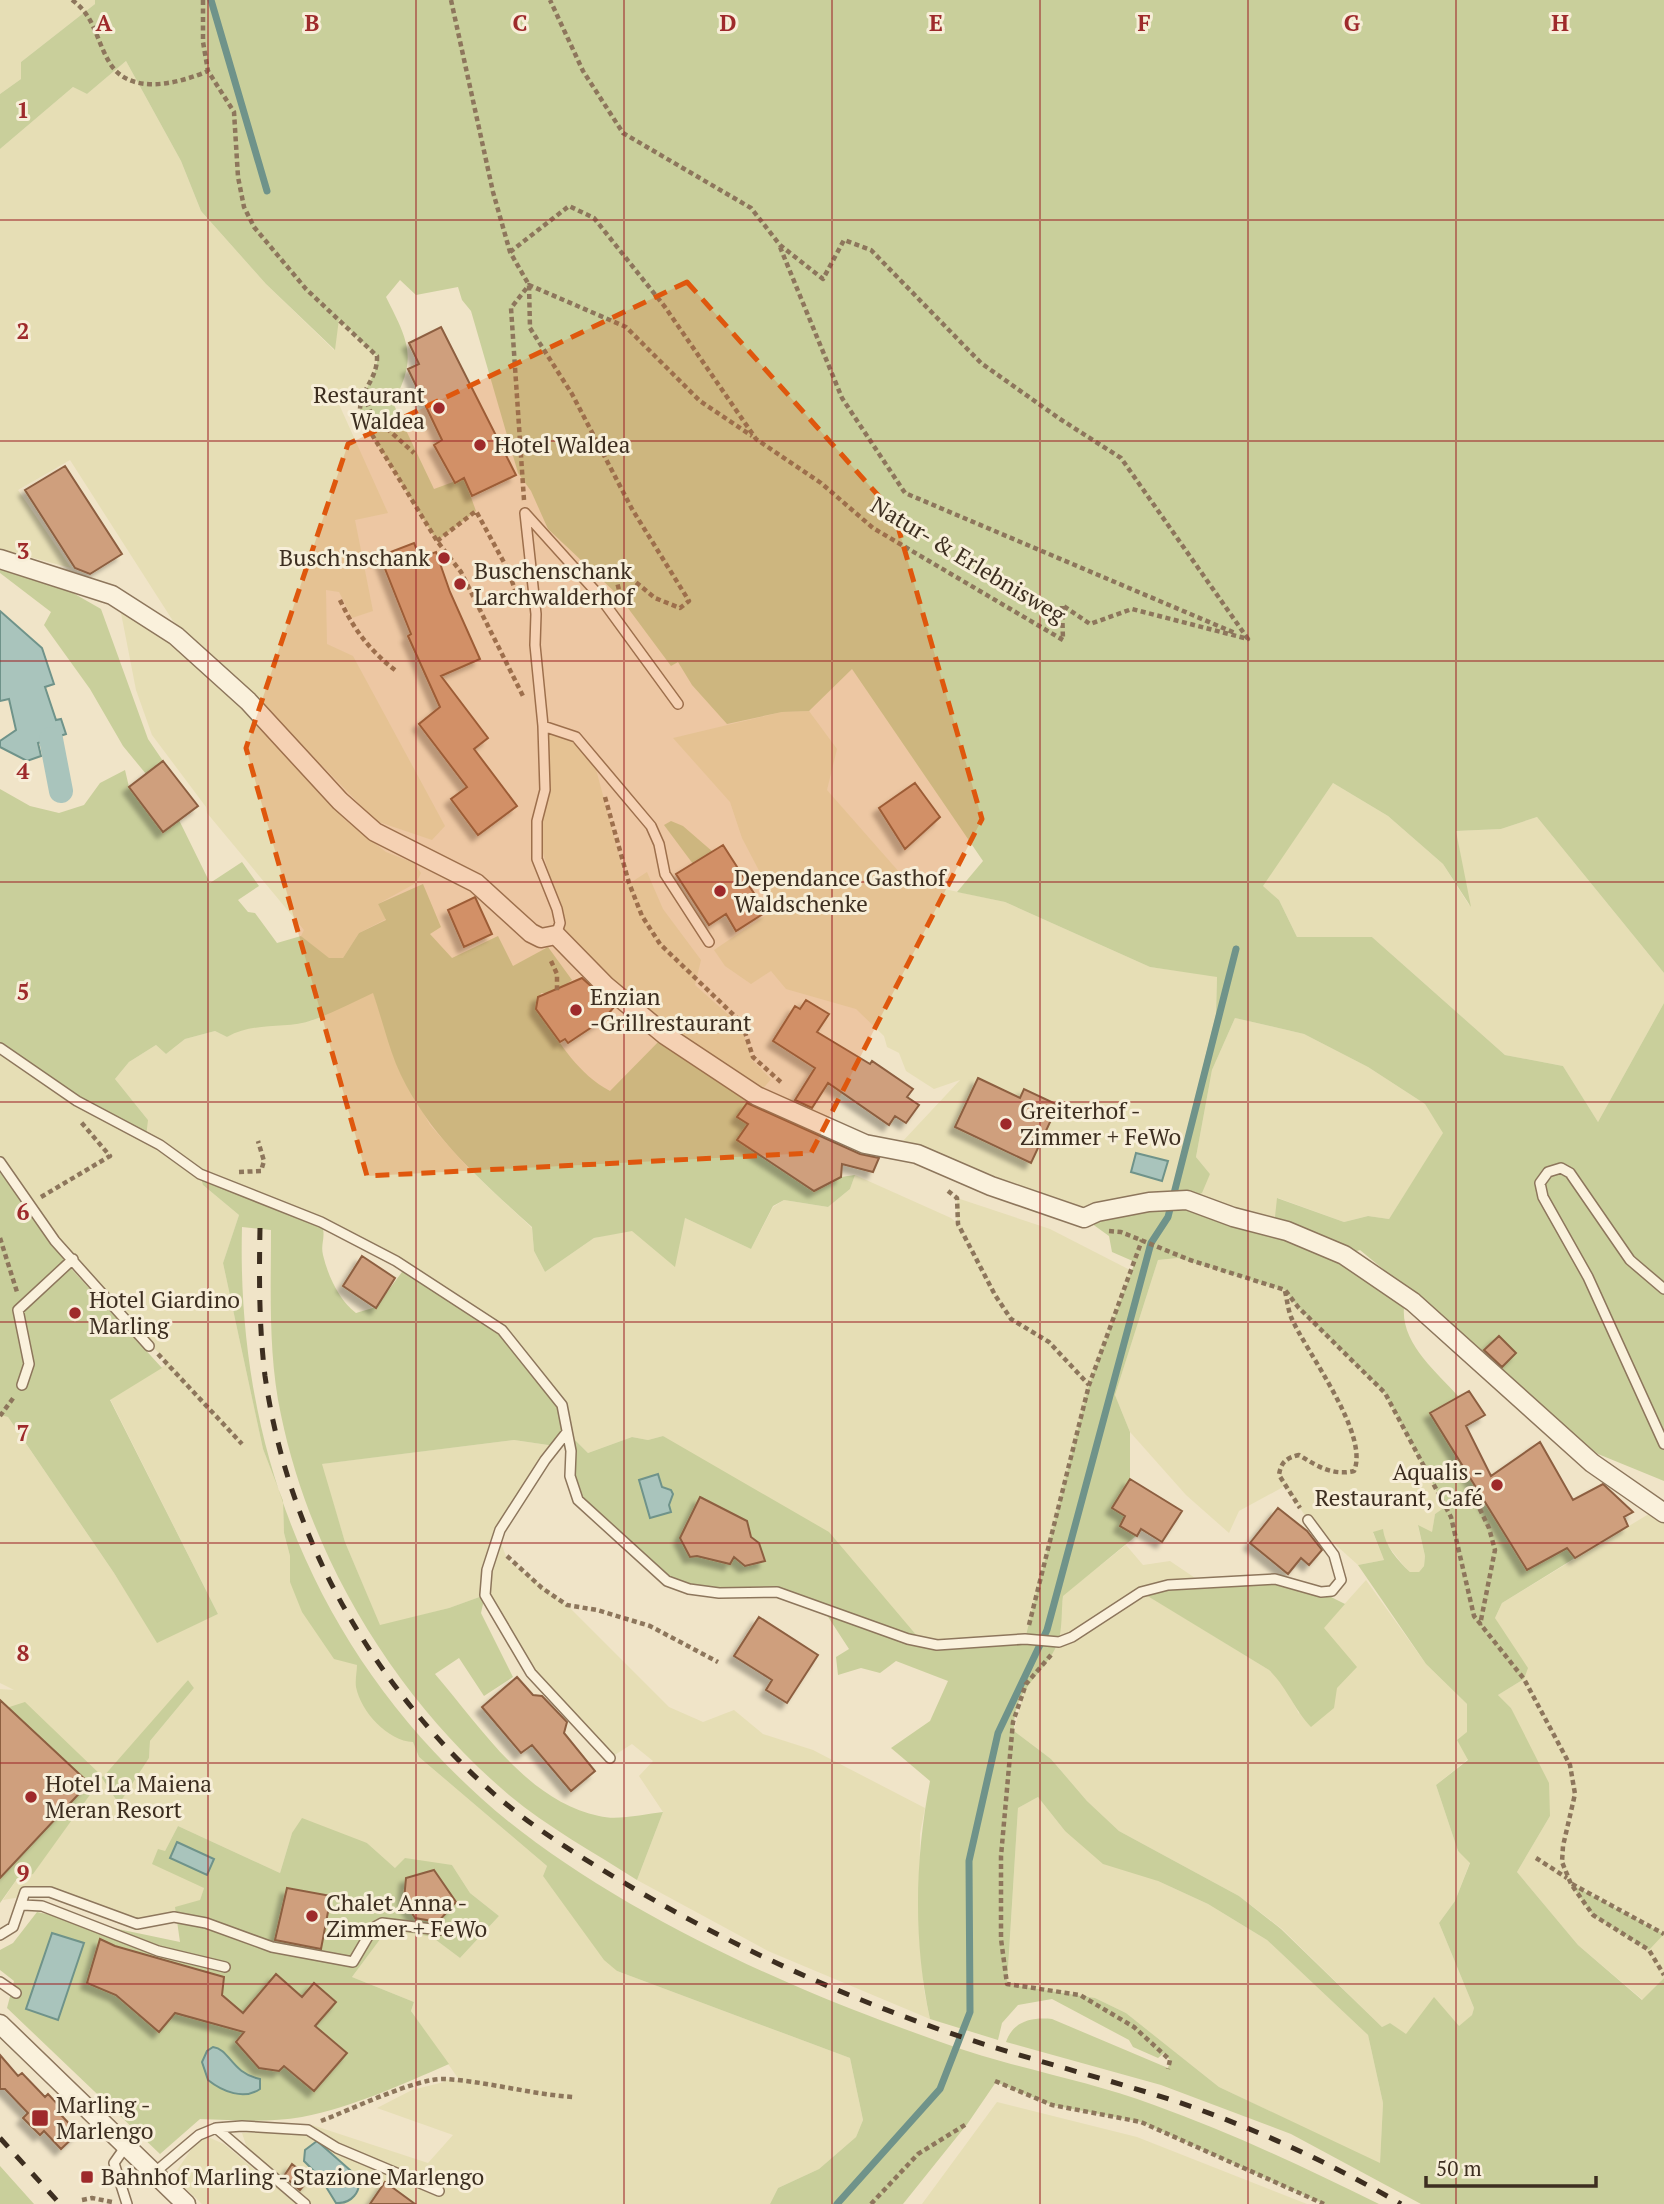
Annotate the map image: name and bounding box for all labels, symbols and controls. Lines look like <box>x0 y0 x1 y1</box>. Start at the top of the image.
text: A <box>96 7 113 38</box>
text: B <box>305 7 320 38</box>
text: C <box>513 7 528 38</box>
text: D <box>720 7 737 38</box>
text: E <box>929 7 943 38</box>
text: F <box>1137 7 1151 38</box>
text: G <box>1344 7 1361 38</box>
text: H <box>1551 7 1569 38</box>
text: 1 <box>17 94 30 125</box>
text: 2 <box>17 315 30 346</box>
place label: Restaurant Waldea <box>313 379 425 436</box>
marker: Restaurant Waldea <box>431 400 447 416</box>
place label: Hotel Waldea <box>494 429 631 460</box>
marker: Hotel Waldea <box>472 437 488 453</box>
street label: Natur- & Erlebnisweg <box>865 489 1072 631</box>
text: 3 <box>17 535 30 566</box>
place label: Busch'nschank <box>279 542 430 573</box>
marker: Busch'nschank <box>436 550 452 566</box>
place label: Buschenschank Larchwalderhof <box>474 555 636 612</box>
marker: Buschenschank Larchwalderhof <box>452 576 468 592</box>
text: 4 <box>17 755 30 786</box>
place label: Dependance Gasthof Waldschenke <box>734 862 948 919</box>
marker: Dependance Gasthof Waldschenke <box>712 883 728 899</box>
text: 5 <box>17 976 30 1007</box>
place label: Enzian -Grillrestaurant <box>590 981 752 1038</box>
marker: Enzian -Grillrestaurant <box>568 1002 584 1018</box>
place label: Greiterhof - Zimmer + FeWo <box>1020 1095 1181 1152</box>
marker: Greiterhof - Zimmer + FeWo <box>998 1116 1014 1132</box>
text: 6 <box>17 1196 30 1227</box>
place label: Hotel Giardino Marling <box>89 1284 240 1341</box>
marker: Hotel Giardino Marling <box>67 1305 83 1321</box>
text: 7 <box>17 1417 30 1448</box>
place label: Aqualis - Restaurant, Café <box>1315 1456 1483 1513</box>
marker: Aqualis - Restaurant, Café <box>1489 1477 1505 1493</box>
text: 8 <box>17 1637 30 1668</box>
place label: Hotel La Maiena Meran Resort <box>45 1768 212 1825</box>
marker: Hotel La Maiena Meran Resort <box>23 1789 39 1805</box>
text: 9 <box>17 1857 30 1888</box>
place label: Chalet Anna - Zimmer + FeWo <box>326 1887 487 1944</box>
marker: Chalet Anna - Zimmer + FeWo <box>304 1908 320 1924</box>
place label: Marling - Marlengo <box>56 2089 153 2146</box>
marker: Marling - Marlengo <box>30 2108 50 2128</box>
scale bar <box>1426 2144 1596 2188</box>
text: 50 m <box>1436 2154 1482 2182</box>
place label: Bahnhof Marling - Stazione Marlengo <box>101 2161 484 2192</box>
marker: Bahnhof Marling - Stazione Marlengo <box>79 2169 95 2185</box>

